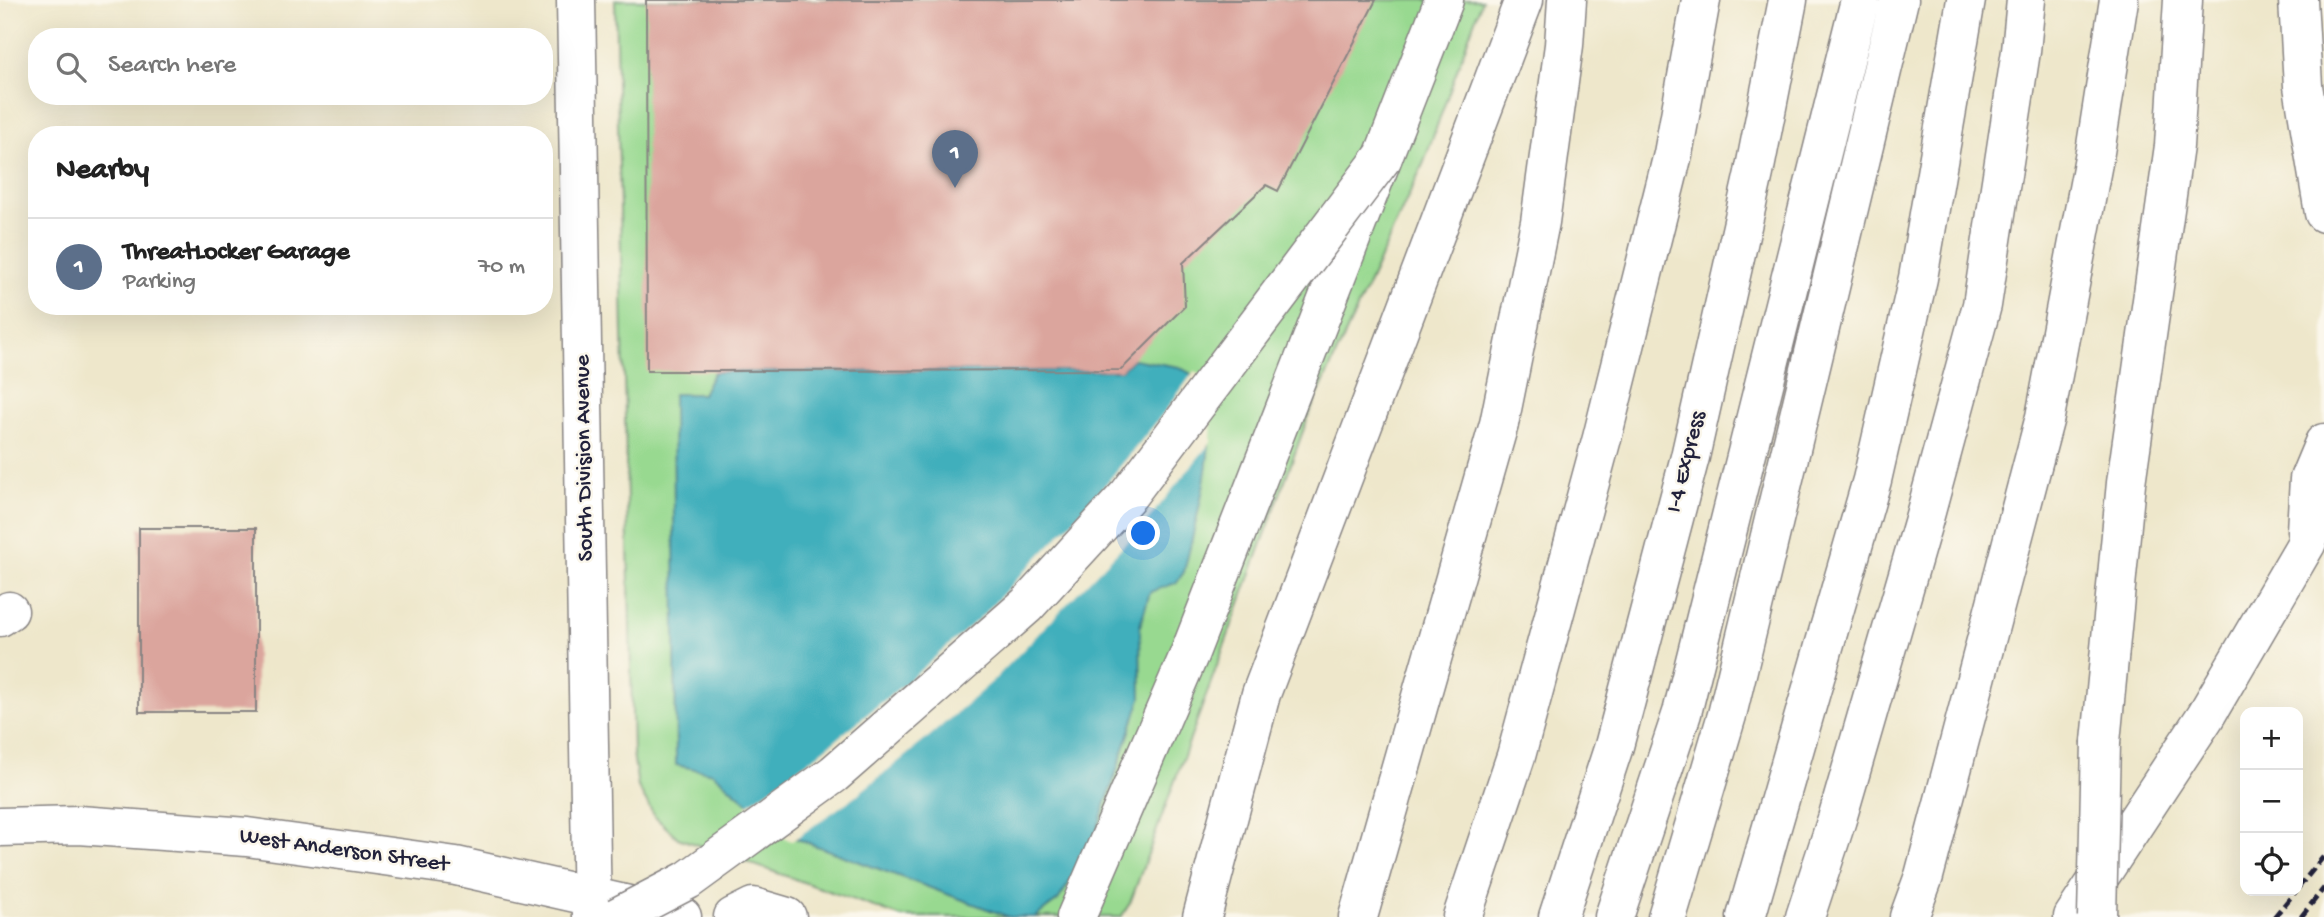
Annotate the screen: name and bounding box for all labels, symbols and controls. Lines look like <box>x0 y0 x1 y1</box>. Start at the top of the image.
search box <box>28 28 553 105</box>
icon: search <box>52 48 90 86</box>
text: Search here <box>108 51 236 82</box>
pin: 1 <box>932 130 978 188</box>
text: Nearby <box>56 154 149 189</box>
text: ThreatLocker Garage <box>123 238 350 269</box>
text: 1 <box>74 254 84 281</box>
text: 70 m <box>478 254 525 281</box>
text: Parking <box>123 269 196 296</box>
street label: South Division Avenue <box>570 353 600 562</box>
street label: I-4 Express <box>1661 408 1713 516</box>
your location <box>1126 516 1160 550</box>
map controls <box>2240 707 2303 896</box>
button: + <box>2240 707 2303 770</box>
button: − <box>2240 770 2303 833</box>
street label: West Anderson Street <box>238 823 452 879</box>
button: locate <box>2240 833 2303 896</box>

